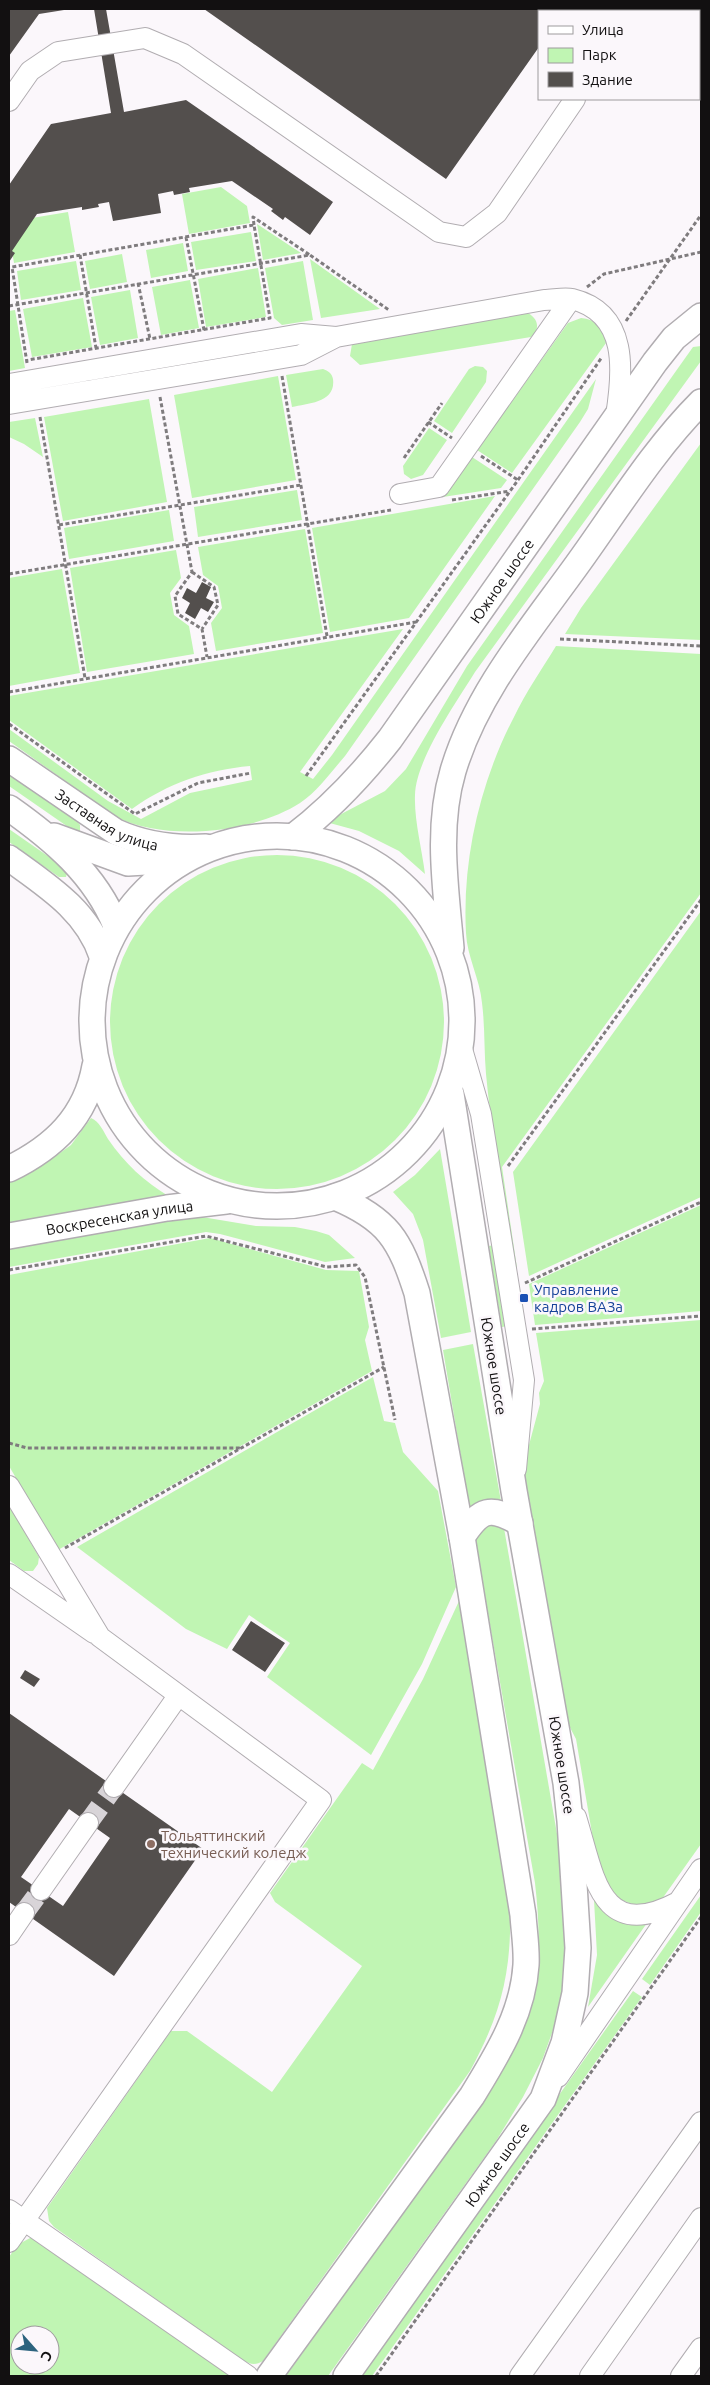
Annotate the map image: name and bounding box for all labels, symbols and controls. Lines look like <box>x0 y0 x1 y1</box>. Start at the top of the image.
legend <box>538 10 700 100</box>
text: Улица <box>582 21 624 38</box>
text: Парк <box>582 46 617 63</box>
text: Здание <box>582 71 633 88</box>
street label: Южное шоссе <box>466 535 537 626</box>
street label: Заставная улица <box>53 785 160 853</box>
street label: Воскресенская улица <box>44 1196 194 1238</box>
place label: Управление кадров ВАЗа <box>534 1281 623 1315</box>
marker: Управление кадров ВАЗа <box>518 1292 530 1304</box>
street label: Южное шоссе <box>478 1316 510 1416</box>
street label: Южное шоссе <box>546 1715 578 1815</box>
place label: Тольяттинский технический коледж <box>161 1827 307 1861</box>
marker: Тольяттинский технический коледж <box>145 1838 157 1850</box>
street label: Южное шоссе <box>461 2119 532 2209</box>
north arrow <box>10 2325 60 2375</box>
text: С <box>37 2348 56 2364</box>

